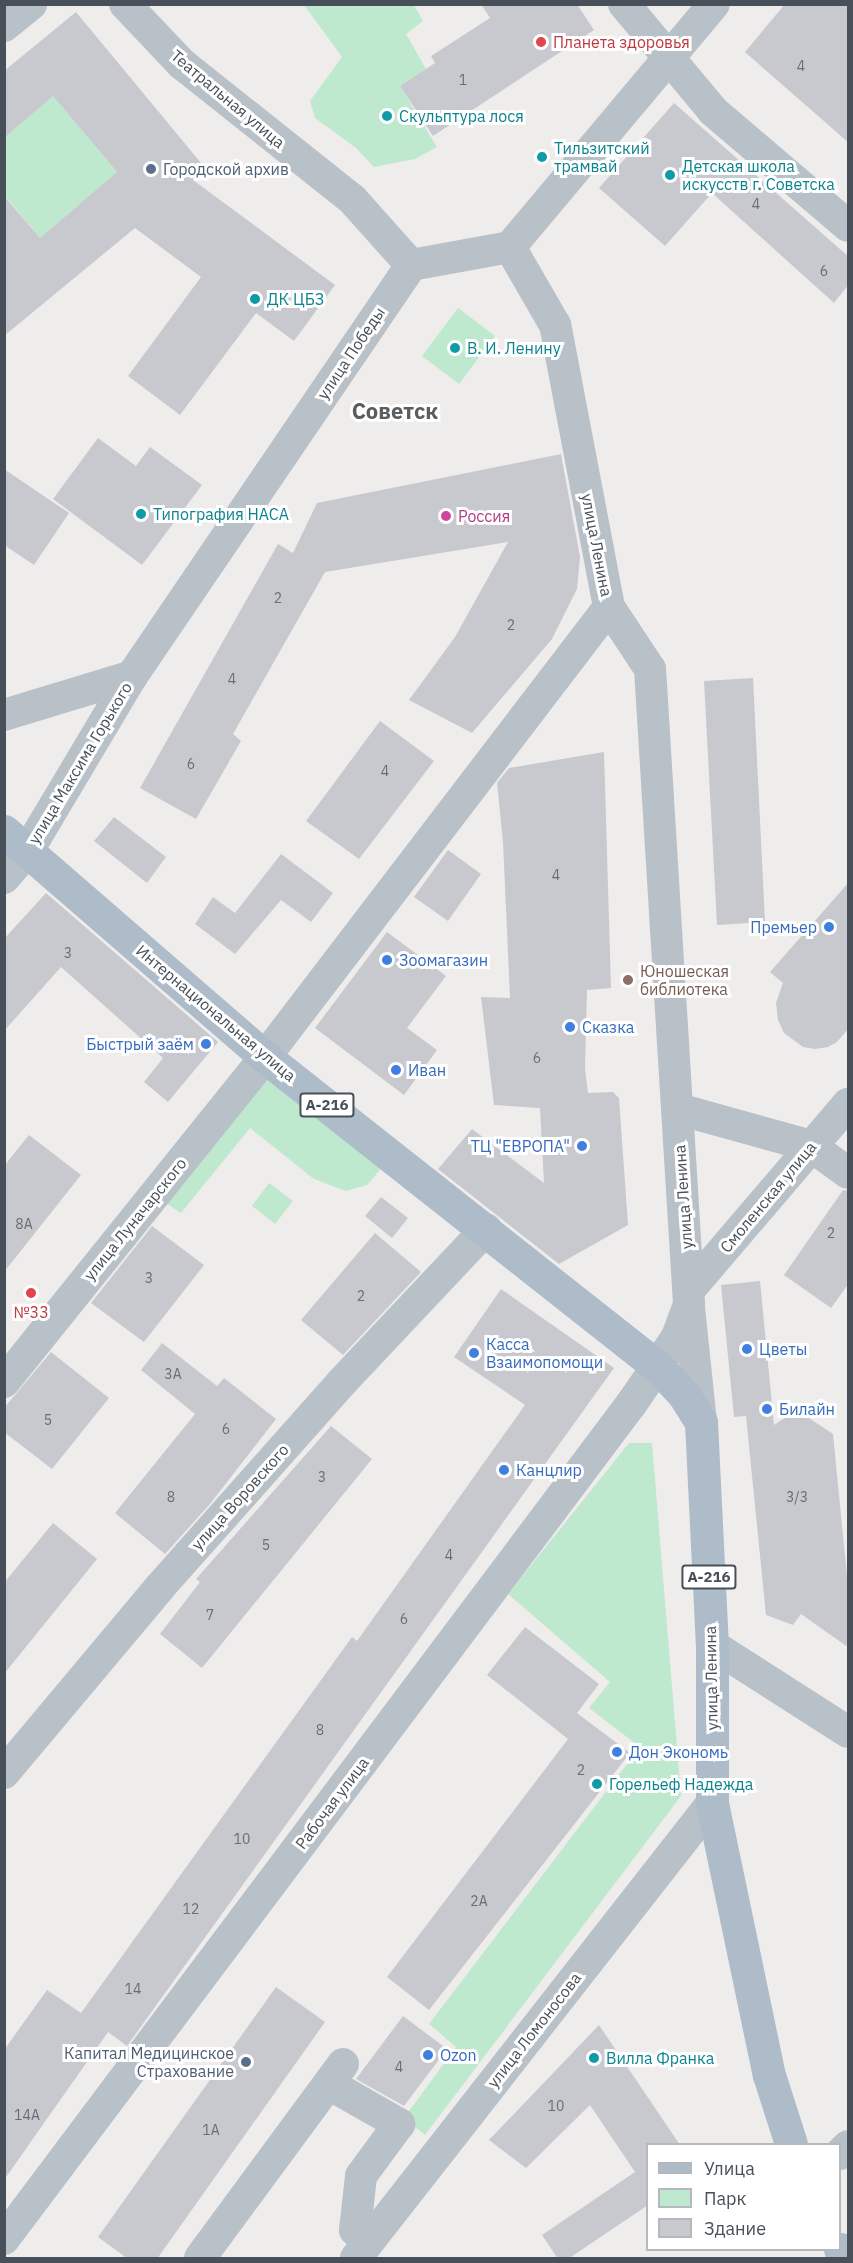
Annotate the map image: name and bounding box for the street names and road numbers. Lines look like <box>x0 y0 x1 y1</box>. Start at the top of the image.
street label: Театральная улица <box>167 46 289 152</box>
street label: улица Победы <box>313 303 389 403</box>
street label: улица Ленина <box>578 492 616 598</box>
street label: улица Максима Горького <box>24 679 136 847</box>
street label: Интернациональная улица <box>132 941 300 1085</box>
road number: А-216 <box>298 1093 356 1117</box>
street label: Смоленская улица <box>716 1138 820 1256</box>
street label: улица Ленина <box>670 1144 696 1250</box>
street label: улица Луначарского <box>80 1154 190 1284</box>
street label: улица Воровского <box>187 1440 293 1554</box>
road number: А-216 <box>680 1565 738 1589</box>
street label: улица Ленина <box>700 1626 722 1730</box>
street label: Рабочая улица <box>291 1753 373 1853</box>
street label: улица Ломоносова <box>483 1969 585 2091</box>

